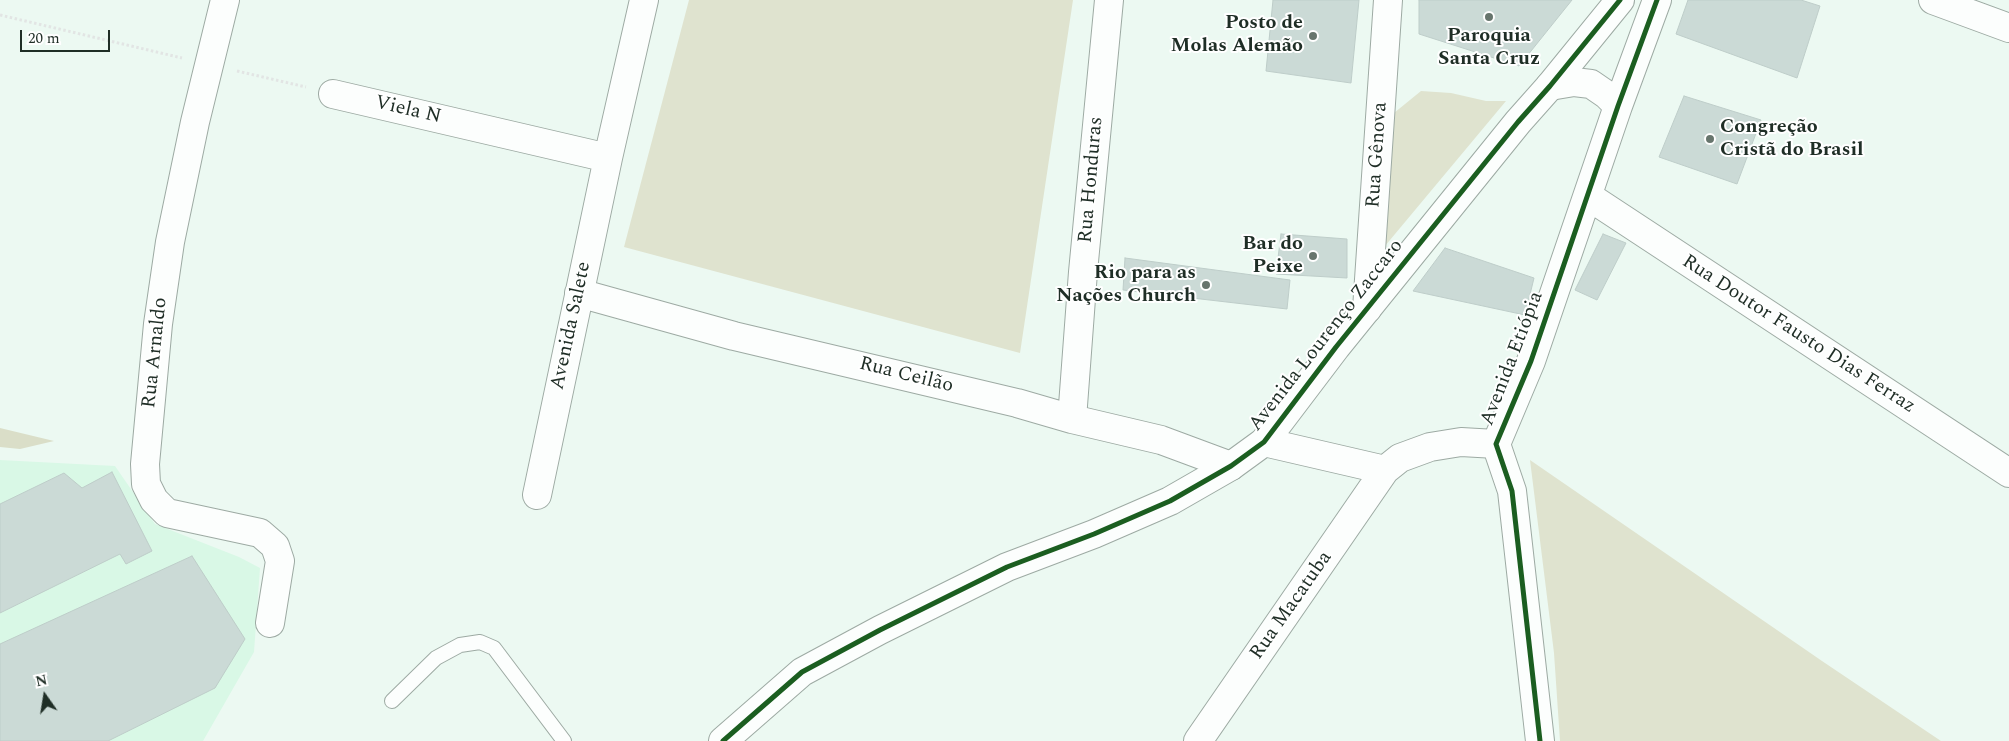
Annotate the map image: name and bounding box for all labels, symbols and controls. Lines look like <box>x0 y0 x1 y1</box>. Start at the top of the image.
marker: Paroquia Santa Cruz <box>1483 11 1495 23</box>
place label: Posto de Molas Alemão <box>1171 12 1303 59</box>
scale bar <box>22 20 112 52</box>
place label: Paroquia Santa Cruz <box>1438 25 1540 72</box>
text: 20 m <box>28 27 60 50</box>
marker: Posto de Molas Alemão <box>1307 30 1319 42</box>
street label: Viela N <box>372 92 444 130</box>
street label: Rua Gênova <box>1362 101 1394 209</box>
street label: Rua Honduras <box>1075 116 1109 244</box>
place label: Congreção Cristã do Brasil <box>1720 116 1864 163</box>
marker: Congreção Cristã do Brasil <box>1704 133 1716 145</box>
place label: Bar do Peixe <box>1242 233 1303 280</box>
street label: Avenida Lourenço Zaccaro <box>1245 235 1409 437</box>
marker: Bar do Peixe <box>1307 250 1319 262</box>
street label: Rua Doutor Fausto Dias Ferraz <box>1677 250 1919 420</box>
street label: Avenida Salete <box>547 260 597 392</box>
place label: Rio para as Nações Church <box>1056 262 1196 309</box>
marker: Rio para as Nações Church <box>1200 279 1212 291</box>
street label: Avenida Etiópia <box>1476 289 1550 429</box>
street label: Rua Arnaldo <box>138 296 174 410</box>
street label: Rua Ceilão <box>856 353 956 399</box>
street label: Rua Macatuba <box>1246 547 1338 665</box>
text: N <box>34 669 49 692</box>
north arrow <box>20 671 70 721</box>

